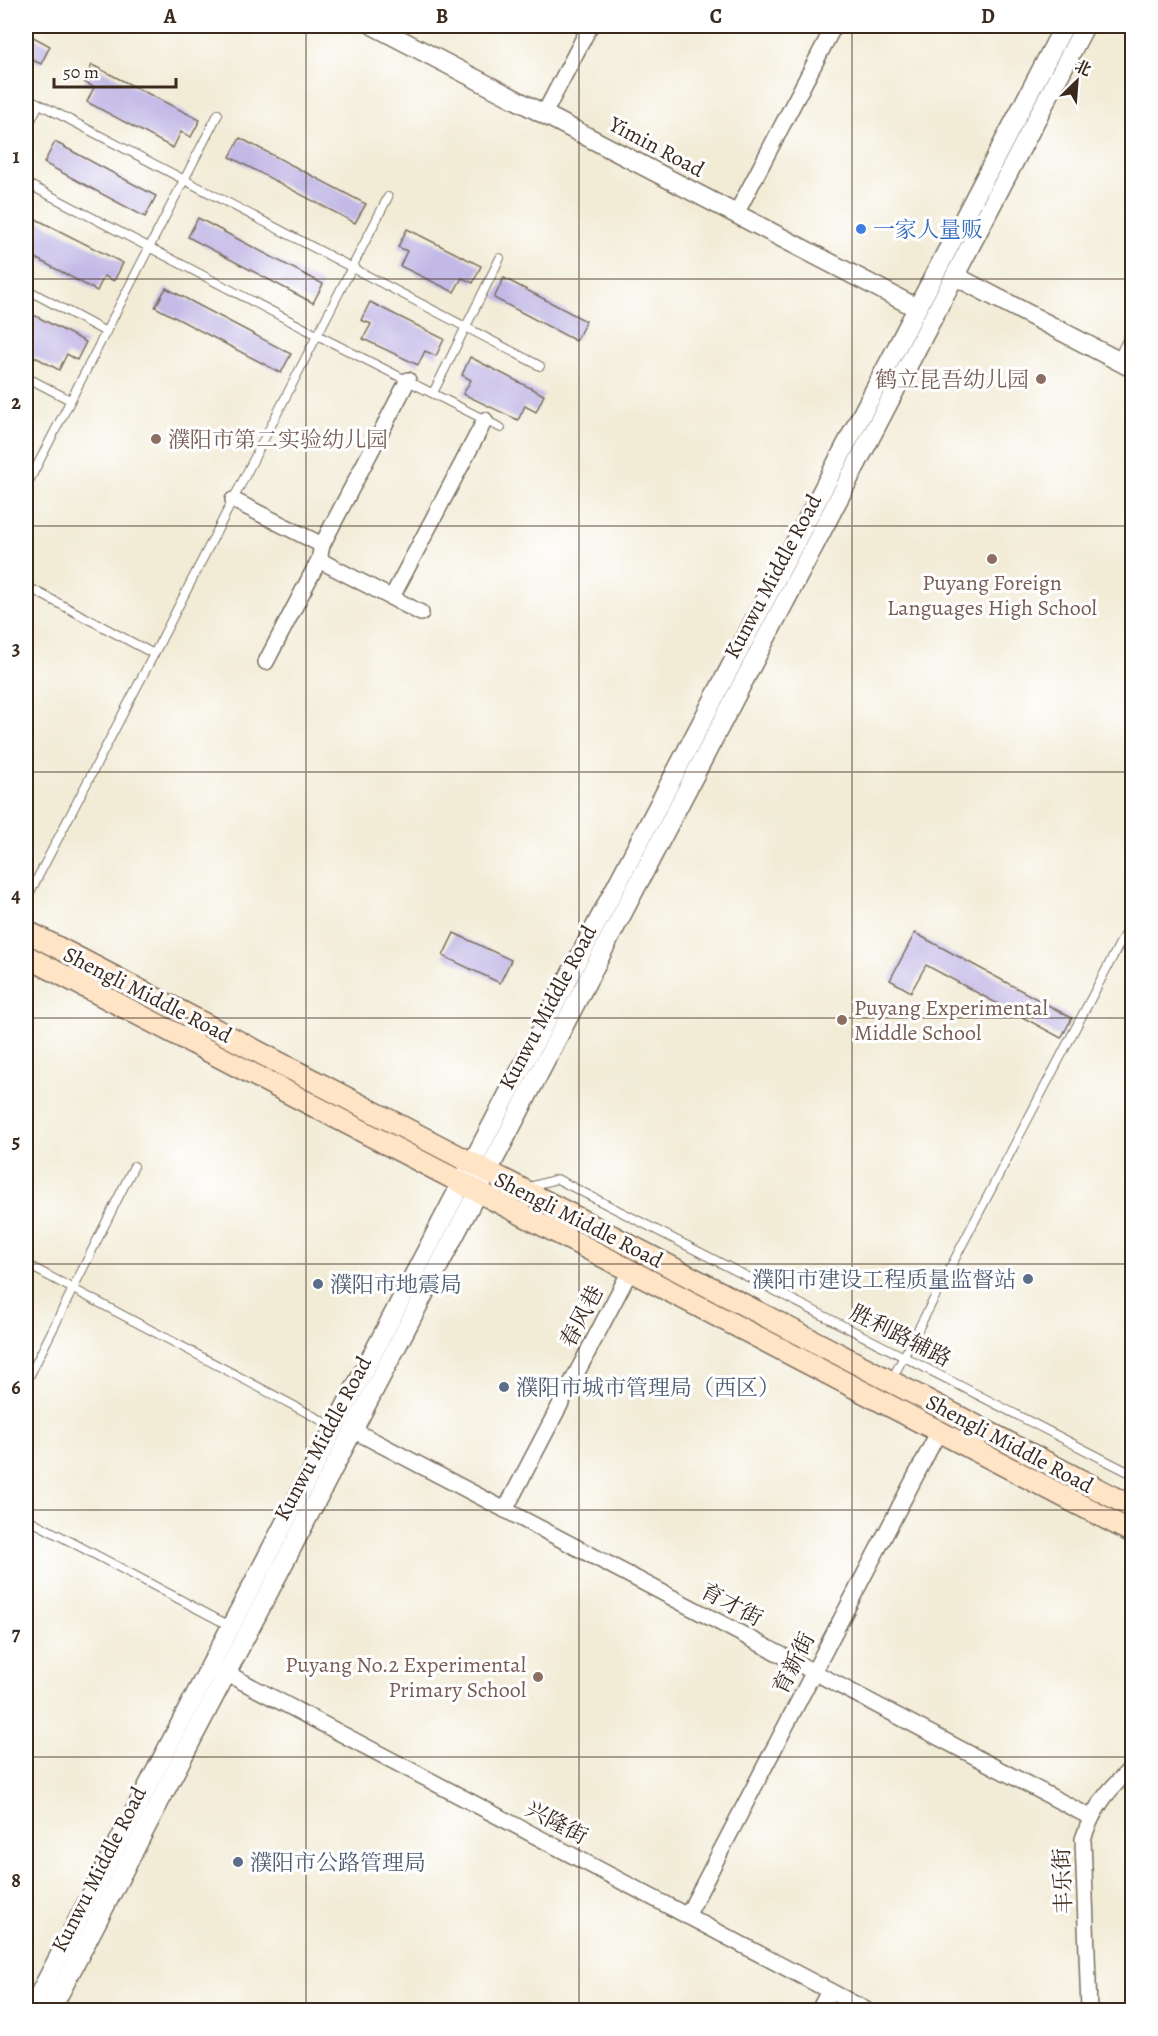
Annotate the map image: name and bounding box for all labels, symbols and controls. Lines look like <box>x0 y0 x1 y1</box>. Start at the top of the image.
text: A <box>163 3 177 30</box>
text: B <box>436 3 448 30</box>
text: C <box>710 3 722 30</box>
text: D <box>981 3 995 30</box>
scale bar <box>54 51 176 89</box>
north arrow <box>1047 51 1107 111</box>
text: 北 <box>1071 55 1095 82</box>
text: 50 m <box>63 60 99 84</box>
street label: Yimin Road <box>603 109 710 185</box>
text: 1 <box>12 143 20 170</box>
place label: 一家人量贩 <box>873 215 983 245</box>
marker: 一家人量贩 <box>854 222 868 236</box>
place label: 鹤立昆吾幼儿园 <box>875 365 1029 395</box>
marker: 鹤立昆吾幼儿园 <box>1034 372 1048 386</box>
text: 2 <box>11 389 21 416</box>
place label: 濮阳市第二实验幼儿园 <box>168 425 388 455</box>
marker: 濮阳市第二实验幼儿园 <box>149 432 163 446</box>
street label: Kunwu Middle Road <box>717 489 829 664</box>
marker: Puyang Foreign Languages High School <box>985 552 999 566</box>
place label: Puyang Foreign Languages High School <box>887 568 1097 623</box>
text: 3 <box>12 635 20 662</box>
text: 4 <box>11 882 21 909</box>
street label: Kunwu Middle Road <box>492 920 604 1095</box>
street label: Shengli Middle Road <box>58 939 237 1050</box>
place label: Puyang Experimental Middle School <box>854 993 1048 1048</box>
marker: Puyang Experimental Middle School <box>835 1013 849 1027</box>
text: 5 <box>12 1128 20 1155</box>
street label: Shengli Middle Road <box>489 1164 668 1275</box>
place label: 濮阳市建设工程质量监督站 <box>752 1265 1016 1295</box>
place label: 濮阳市地震局 <box>330 1270 462 1300</box>
marker: 濮阳市建设工程质量监督站 <box>1021 1272 1035 1286</box>
marker: 濮阳市地震局 <box>311 1277 325 1291</box>
street label: 春风巷 <box>553 1280 611 1353</box>
street label: 胜利路辅路 <box>845 1298 956 1374</box>
street label: Kunwu Middle Road <box>267 1351 379 1526</box>
place label: 濮阳市城市管理局（西区） <box>516 1373 780 1403</box>
text: 6 <box>11 1374 21 1401</box>
marker: 濮阳市城市管理局（西区） <box>497 1380 511 1394</box>
street label: Shengli Middle Road <box>921 1387 1099 1501</box>
street label: 育才街 <box>695 1576 768 1634</box>
text: 7 <box>12 1620 21 1647</box>
street label: 育新街 <box>766 1627 822 1700</box>
place label: Puyang No.2 Experimental Primary School <box>285 1650 526 1705</box>
marker: Puyang No.2 Experimental Primary School <box>531 1670 545 1684</box>
street label: Kunwu Middle Road <box>44 1781 154 1957</box>
street label: 兴隆街 <box>520 1794 593 1852</box>
street label: 丰乐街 <box>1047 1847 1079 1914</box>
place label: 濮阳市公路管理局 <box>250 1848 426 1878</box>
marker: 濮阳市公路管理局 <box>231 1855 245 1869</box>
text: 8 <box>11 1867 21 1894</box>

